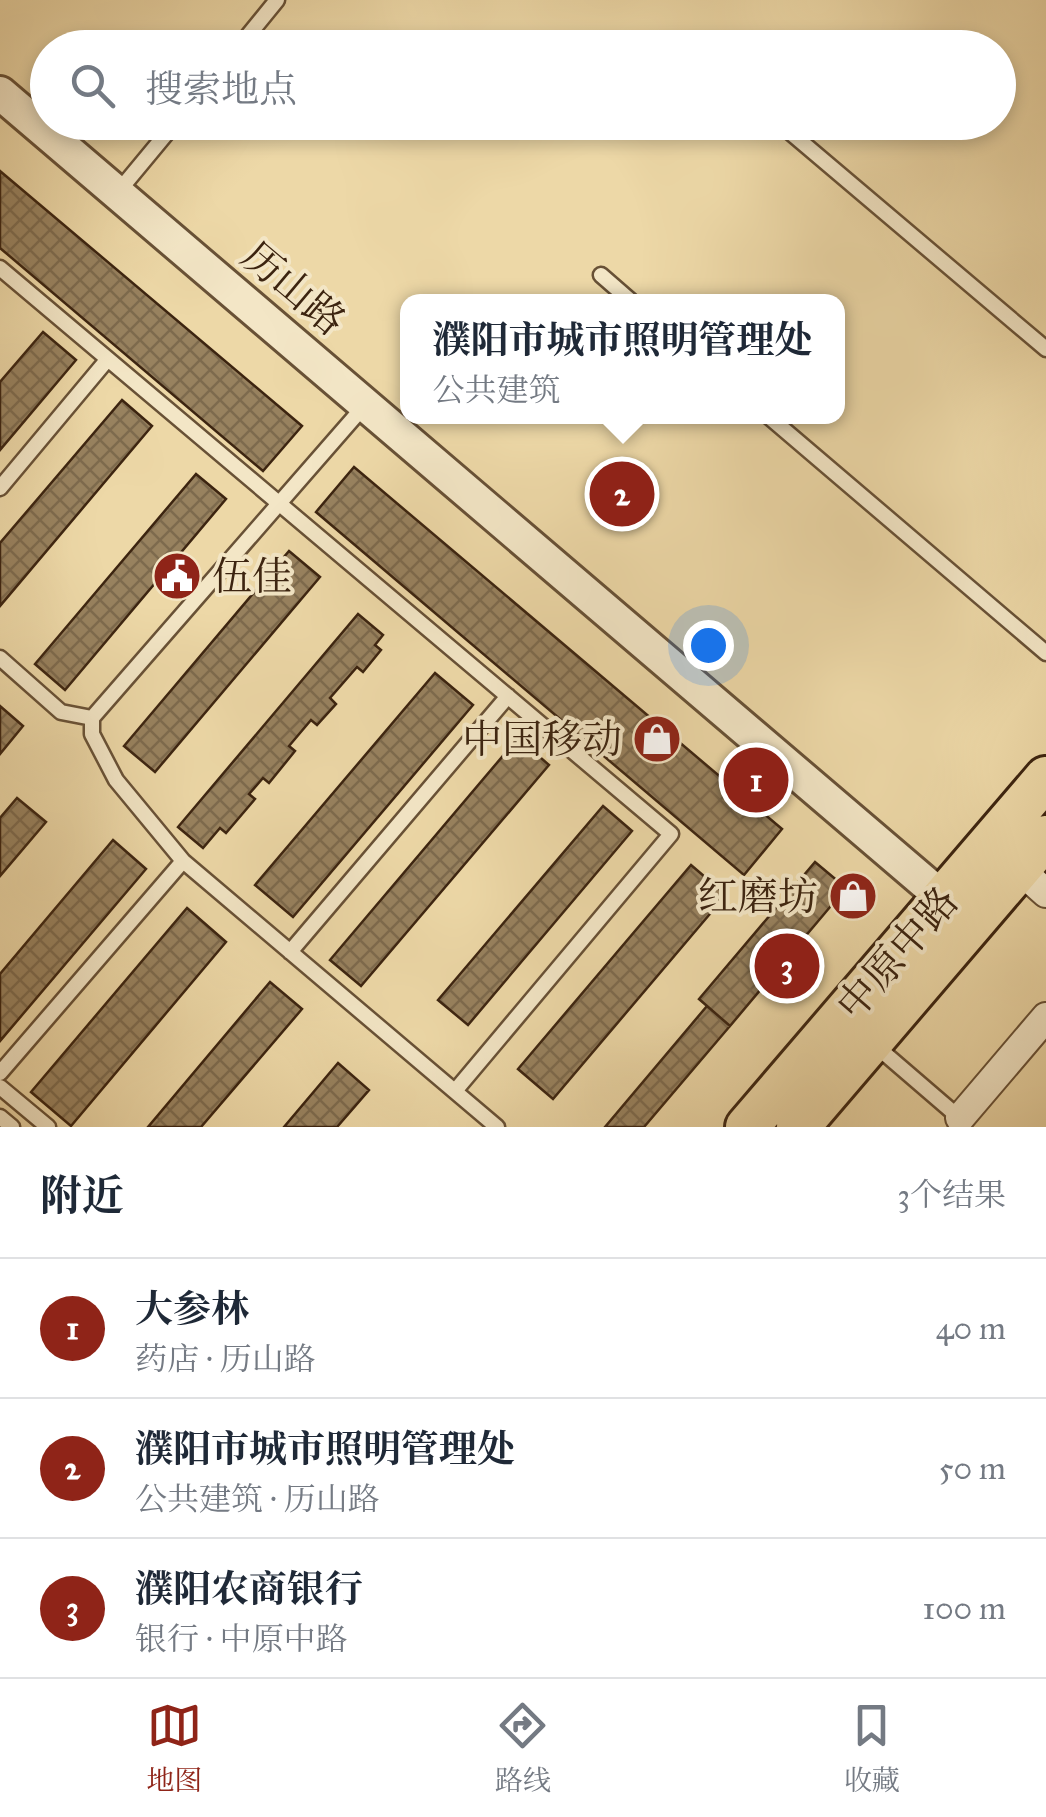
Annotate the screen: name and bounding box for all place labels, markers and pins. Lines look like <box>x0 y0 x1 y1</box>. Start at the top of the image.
pin: 2 <box>590 456 654 532</box>
public building icon: 伍佳 <box>151 550 203 602</box>
place label: 伍佳 <box>212 552 292 601</box>
shop icon: 中国移动 <box>631 713 683 765</box>
place label: 中国移动 <box>462 715 622 764</box>
pin: 1 <box>724 742 788 818</box>
shop icon: 红磨坊 <box>827 870 879 922</box>
place label: 红磨坊 <box>698 872 818 921</box>
pin: 3 <box>754 928 820 1004</box>

